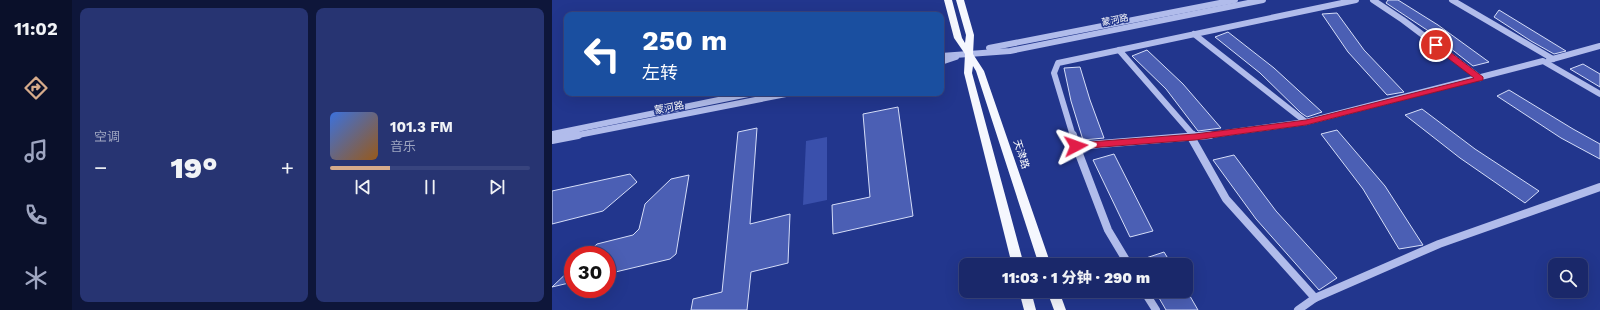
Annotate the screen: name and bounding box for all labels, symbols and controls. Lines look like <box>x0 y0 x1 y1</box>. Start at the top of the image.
street label: 蒙河路 <box>1101 12 1129 27</box>
text: 11:02 <box>14 18 58 39</box>
text: 250 m <box>642 24 727 57</box>
icon: left <box>576 28 628 80</box>
pin <box>1419 28 1453 62</box>
icon: arrive <box>1425 34 1447 56</box>
text: 左转 <box>642 62 678 83</box>
icon: directions <box>22 74 50 102</box>
street label: 蒙河路 <box>653 99 685 116</box>
text: 101.3 FM <box>390 118 453 136</box>
position arrow <box>1055 125 1097 167</box>
text: 空调 <box>94 129 120 144</box>
icon: music <box>22 137 50 165</box>
street label: 天津路 <box>1012 138 1031 170</box>
text: 音乐 <box>390 139 416 154</box>
text: 19° <box>170 150 218 185</box>
text: − <box>94 155 107 180</box>
text: + <box>281 155 294 180</box>
icon: previous <box>352 176 374 198</box>
icon: pause <box>419 176 441 198</box>
icon: next <box>486 176 508 198</box>
icon: phone <box>22 201 50 229</box>
speed limit sign: 30 <box>564 246 616 298</box>
map controls <box>1548 258 1588 298</box>
button: search <box>1548 258 1588 298</box>
icon: climate <box>22 264 50 292</box>
text: 11:03 · 1 分钟 · 290 m <box>1002 269 1150 287</box>

